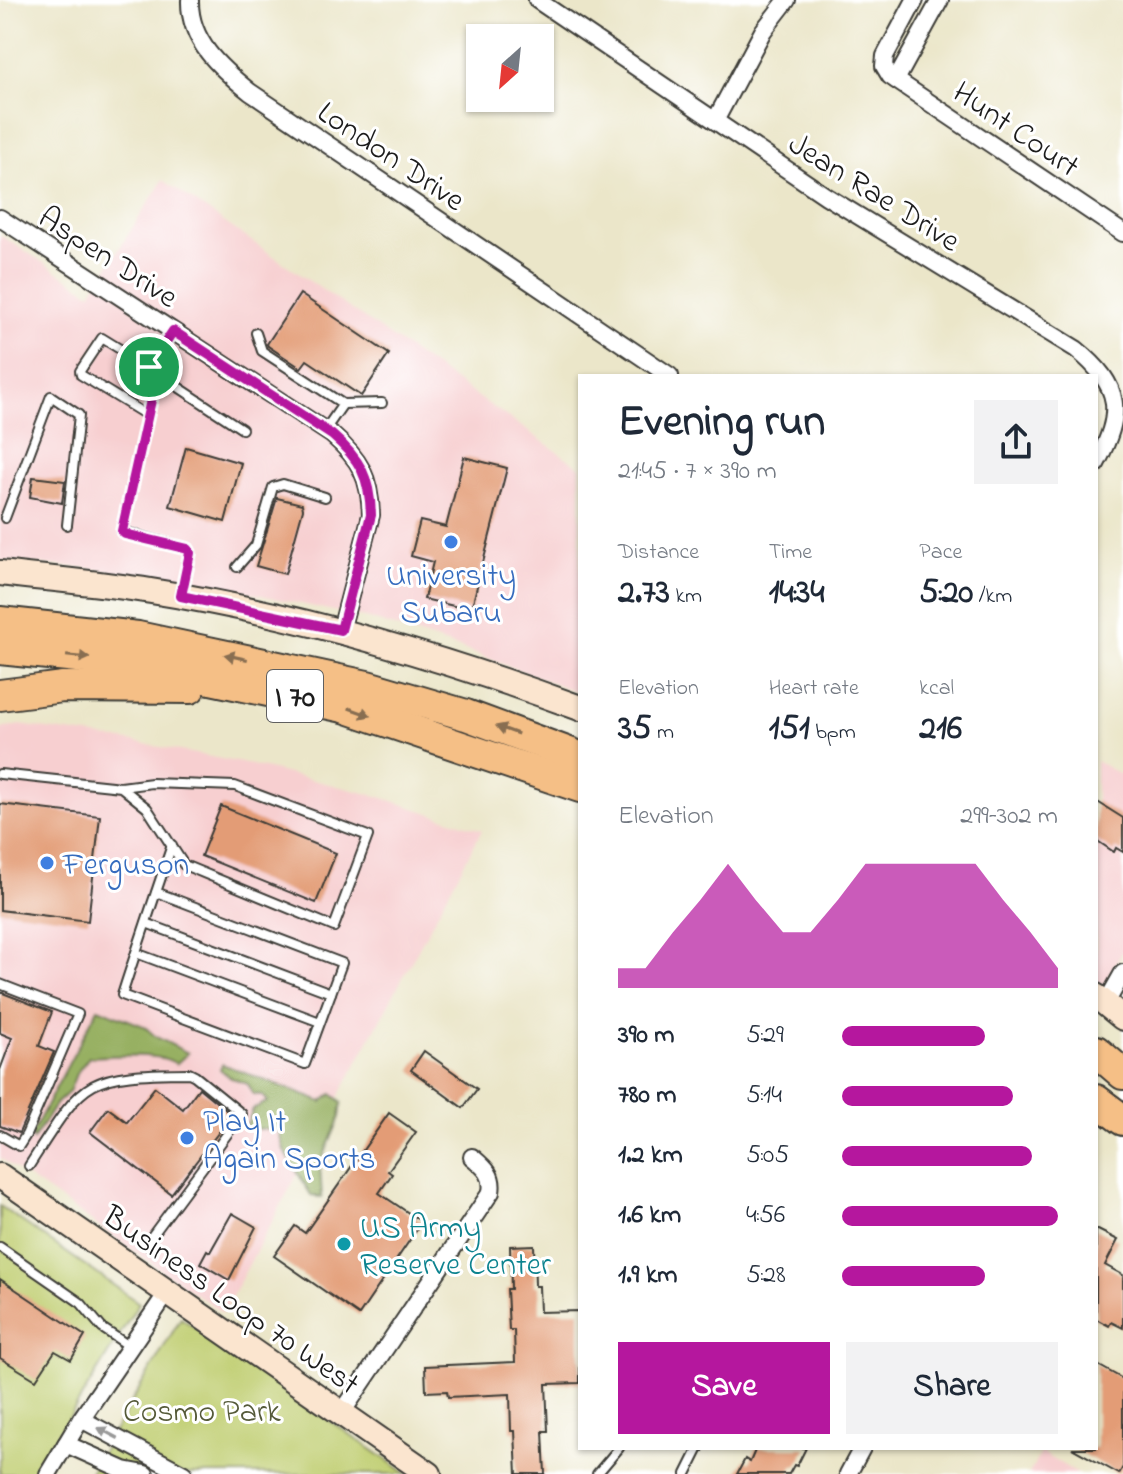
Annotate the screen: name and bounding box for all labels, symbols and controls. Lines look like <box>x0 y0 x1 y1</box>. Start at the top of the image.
north arrow <box>466 24 554 112</box>
map controls <box>466 24 554 112</box>
street label: Hunt Court <box>942 71 1088 191</box>
street label: London Drive <box>307 91 474 225</box>
street label: Jean Rae Drive <box>778 122 969 266</box>
street label: Aspen Drive <box>28 196 187 322</box>
pin <box>115 333 183 401</box>
icon: arrive <box>127 345 171 389</box>
text: Evening run <box>618 391 825 455</box>
button: share <box>974 400 1058 484</box>
text: 21:45 · 7 × 390 m <box>618 453 777 491</box>
marker: University Subaru <box>442 533 460 551</box>
text: Distance <box>618 537 699 569</box>
text: Time <box>769 537 812 569</box>
text: Pace <box>919 537 962 569</box>
place label: University Subaru <box>386 554 516 638</box>
text: 2.73 <box>618 569 670 619</box>
text: 14:34 <box>769 569 824 619</box>
text: 5:20 <box>919 569 973 619</box>
text: km <box>670 581 702 613</box>
text: /km <box>973 581 1012 613</box>
one-way arrow <box>66 650 91 663</box>
one-way arrow <box>223 650 248 663</box>
road number: I 70 <box>267 670 323 722</box>
text: Elevation <box>618 673 699 705</box>
text: Heart rate <box>769 673 859 705</box>
text: kcal <box>919 673 954 705</box>
text: 35 <box>618 705 652 755</box>
text: 151 <box>769 705 810 755</box>
text: 216 <box>919 705 962 755</box>
one-way arrow <box>348 706 372 718</box>
text: m <box>652 717 674 749</box>
text: bpm <box>810 717 856 749</box>
one-way arrow <box>495 723 519 736</box>
text: Elevation <box>618 798 714 836</box>
text: 299–302 m <box>960 798 1058 836</box>
place label: Ferguson <box>62 843 189 890</box>
marker: Ferguson <box>38 854 56 872</box>
text: 390 m <box>618 1017 674 1055</box>
text: 5:29 <box>746 1017 784 1055</box>
text: 780 m <box>618 1077 676 1115</box>
text: 5:14 <box>746 1077 782 1115</box>
place label: Play It Again Sports <box>203 1100 375 1184</box>
marker: Play It Again Sports <box>178 1129 196 1147</box>
text: 1.2 km <box>618 1137 683 1175</box>
text: 5:05 <box>746 1137 789 1175</box>
street label: Business Loop 70 West <box>91 1195 368 1408</box>
text: 1.6 km <box>618 1197 681 1235</box>
text: 4:56 <box>746 1197 785 1235</box>
place label: US Army Reserve Center <box>360 1206 551 1290</box>
marker: US Army Reserve Center <box>335 1235 353 1253</box>
text: 1.9 km <box>618 1257 677 1295</box>
text: 5:28 <box>746 1257 786 1295</box>
button: Save <box>618 1342 830 1434</box>
button: Share <box>846 1342 1058 1434</box>
park label: Cosmo Park <box>123 1390 282 1437</box>
one-way arrow <box>97 1426 119 1440</box>

